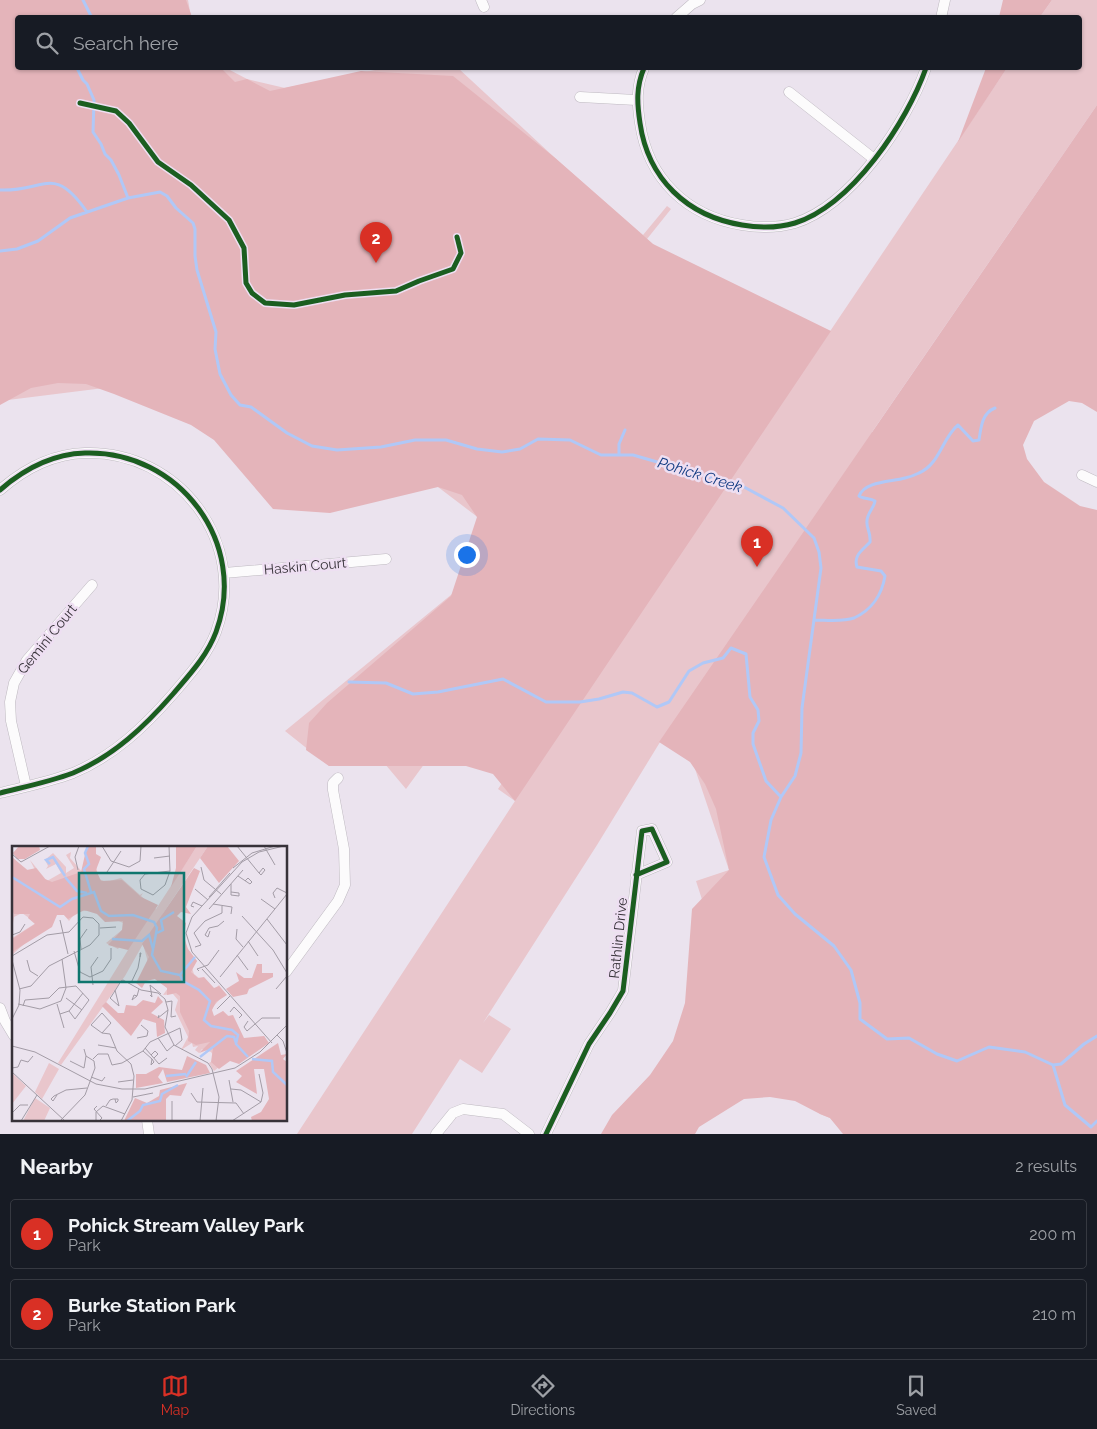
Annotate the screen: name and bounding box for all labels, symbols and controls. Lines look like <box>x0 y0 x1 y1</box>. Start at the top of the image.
search box <box>15 15 1082 70</box>
icon: search <box>33 29 61 57</box>
text: Search here <box>73 32 179 54</box>
pin: 2 <box>360 222 392 263</box>
water label: Pohick Creek <box>655 454 745 496</box>
pin: 1 <box>741 526 773 567</box>
your location <box>454 542 480 568</box>
street label: Haskin Court <box>263 554 347 578</box>
street label: Gemini Court <box>14 601 80 677</box>
inset map <box>12 846 288 1122</box>
street label: Rathlin Drive <box>606 897 630 979</box>
text: Nearby <box>20 1154 93 1179</box>
text: 2 results <box>1015 1157 1077 1176</box>
text: Pohick Stream Valley Park <box>68 1214 304 1236</box>
text: 1 <box>33 1225 41 1244</box>
text: 200 m <box>1029 1225 1076 1244</box>
text: Park <box>68 1236 101 1255</box>
text: Burke Station Park <box>68 1294 236 1316</box>
text: 2 <box>32 1305 42 1324</box>
text: 210 m <box>1032 1305 1076 1324</box>
text: Park <box>68 1316 101 1335</box>
tab: Map <box>161 1372 189 1418</box>
tab: Directions <box>510 1372 575 1418</box>
tab: Saved <box>896 1372 936 1418</box>

